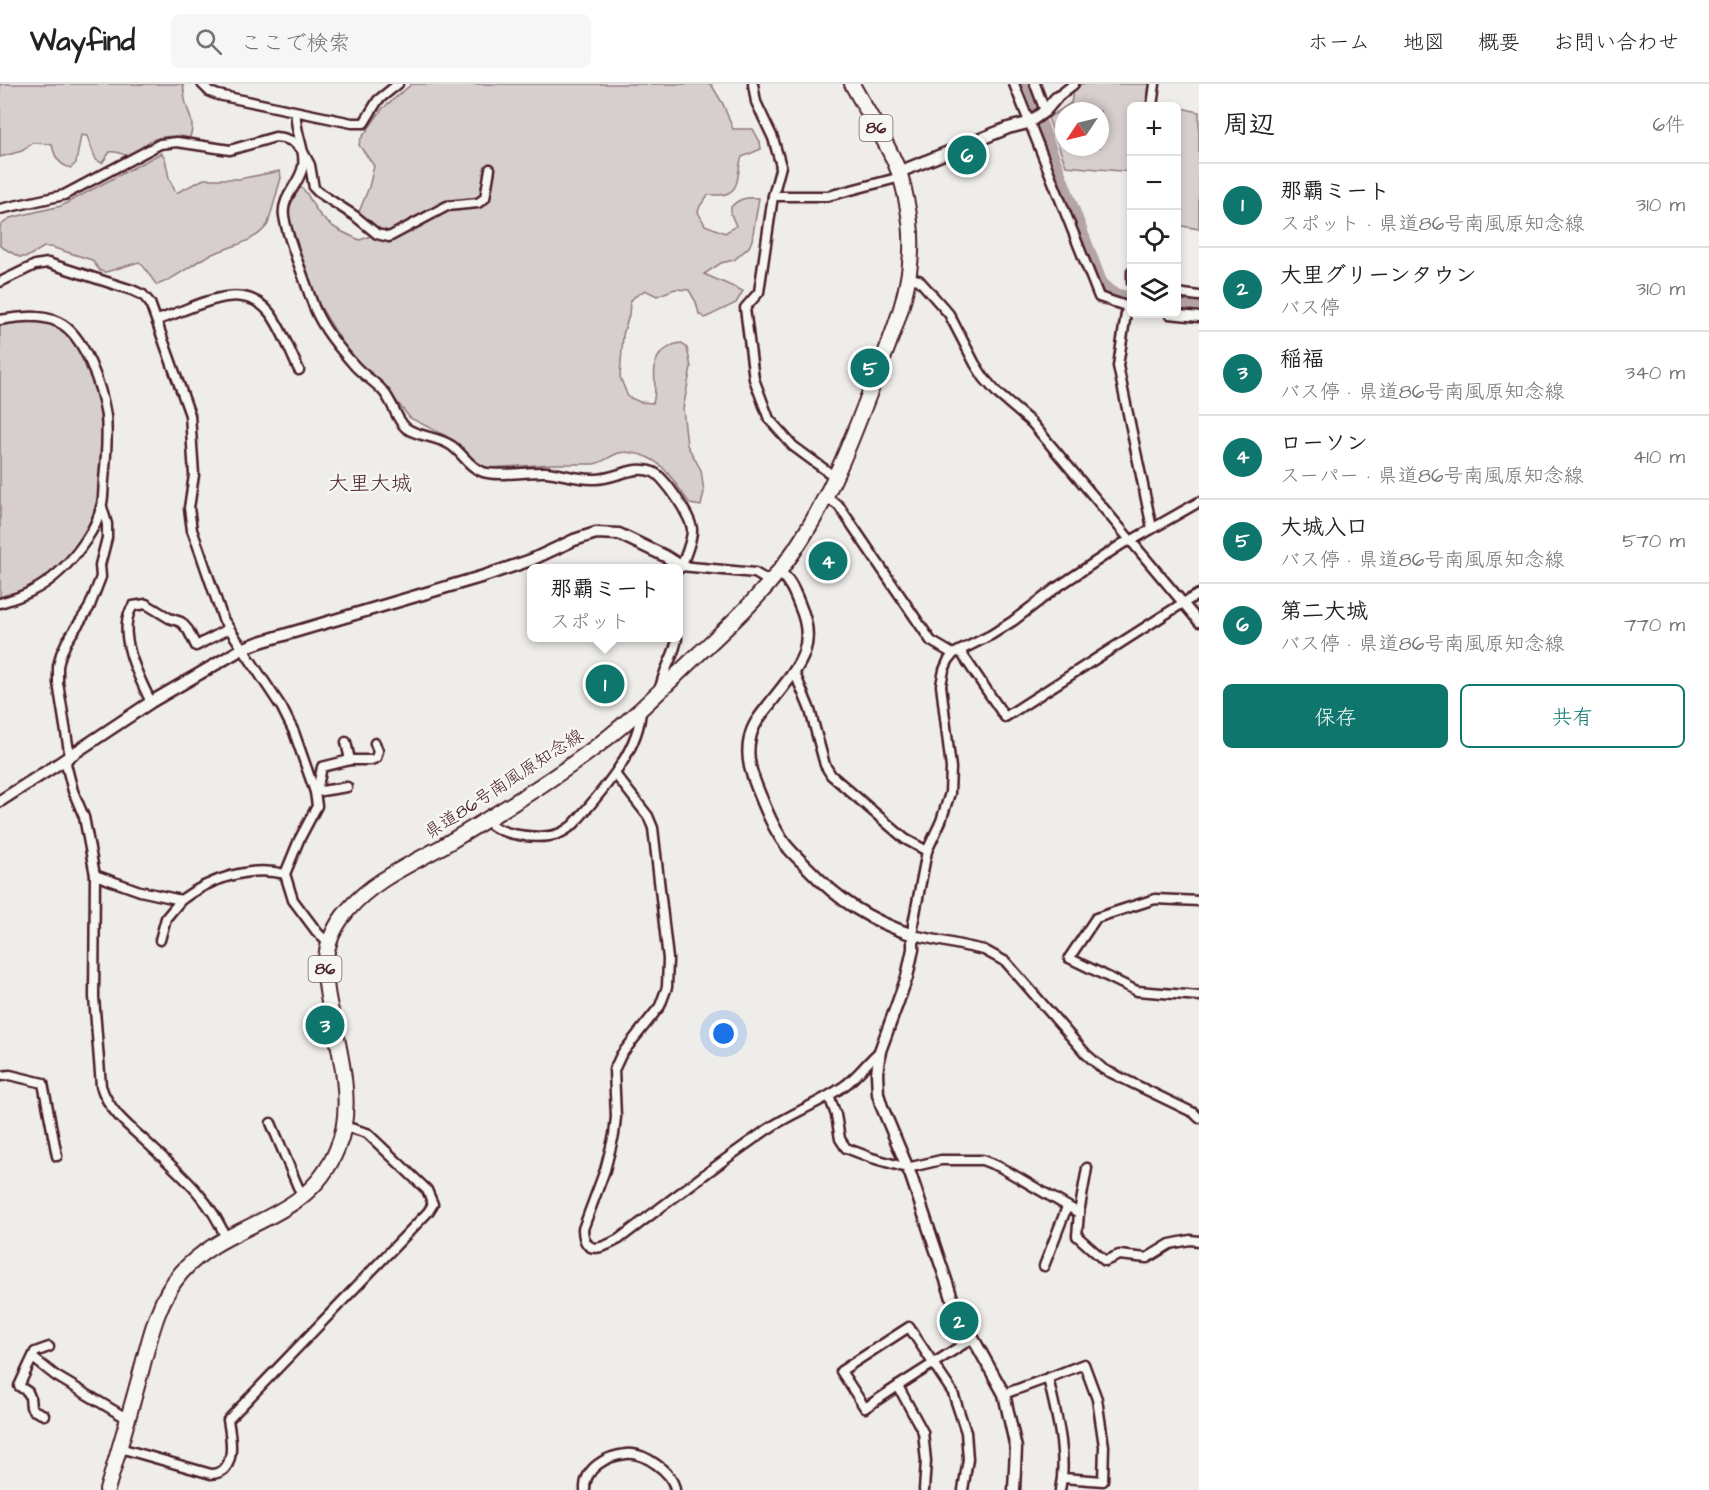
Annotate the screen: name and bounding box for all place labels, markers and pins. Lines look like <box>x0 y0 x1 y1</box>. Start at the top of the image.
pin: 6 <box>948 132 986 178</box>
pin: 5 <box>850 346 890 390</box>
pin: 4 <box>808 538 848 584</box>
pin: 1 <box>586 662 624 706</box>
pin: 3 <box>306 1002 344 1048</box>
pin: 2 <box>940 1298 978 1344</box>

